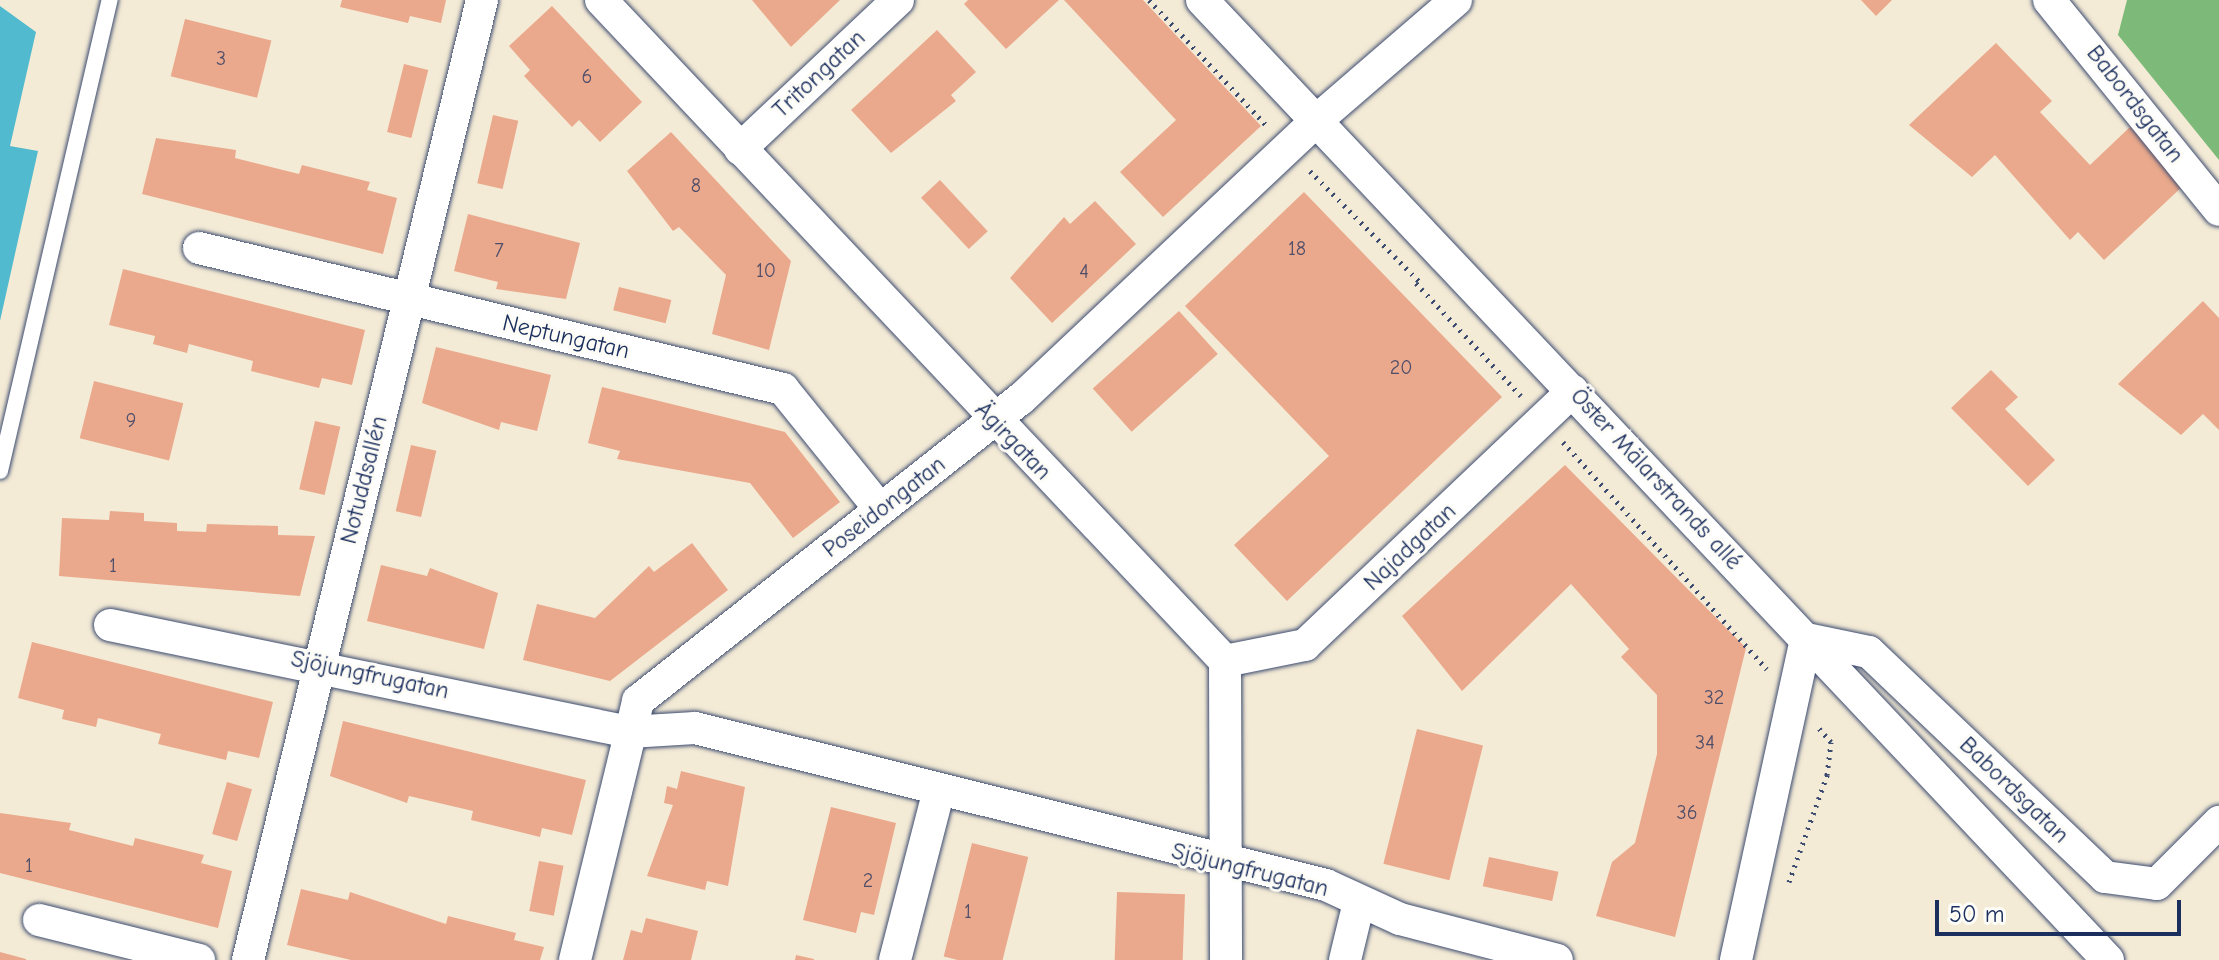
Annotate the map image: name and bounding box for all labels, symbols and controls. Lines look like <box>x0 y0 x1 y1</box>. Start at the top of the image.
street label: Tritongatan <box>767 24 871 124</box>
street label: Babordsgatan <box>2080 40 2190 168</box>
house number: 3 <box>216 46 226 70</box>
house number: 6 <box>582 64 592 88</box>
house number: 8 <box>691 173 701 197</box>
house number: 18 <box>1288 236 1306 260</box>
house number: 7 <box>494 238 504 262</box>
house number: 10 <box>756 258 776 282</box>
house number: 4 <box>1079 259 1089 283</box>
street label: Neptungatan <box>500 308 632 366</box>
house number: 20 <box>1390 355 1412 379</box>
street label: Öster Mälarstrands allé <box>1564 382 1748 576</box>
street label: Ägirgatan <box>969 396 1057 486</box>
house number: 9 <box>126 408 136 432</box>
street label: Notuddsallén <box>334 413 394 547</box>
street label: Poseidongatan <box>817 450 951 564</box>
street label: Najadgatan <box>1358 497 1462 597</box>
house number: 1 <box>109 553 117 577</box>
street label: Sjöjungfrugatan <box>288 644 452 706</box>
house number: 32 <box>1704 685 1724 709</box>
house number: 34 <box>1695 730 1715 754</box>
street label: Babordsgatan <box>1953 731 2075 849</box>
house number: 36 <box>1677 800 1697 824</box>
street label: Sjöjungfrugatan <box>1168 837 1332 903</box>
house number: 1 <box>25 853 33 877</box>
house number: 2 <box>863 868 873 892</box>
scale bar <box>1939 884 2185 934</box>
house number: 1 <box>964 899 972 923</box>
text: 50 m <box>1949 900 2005 928</box>

